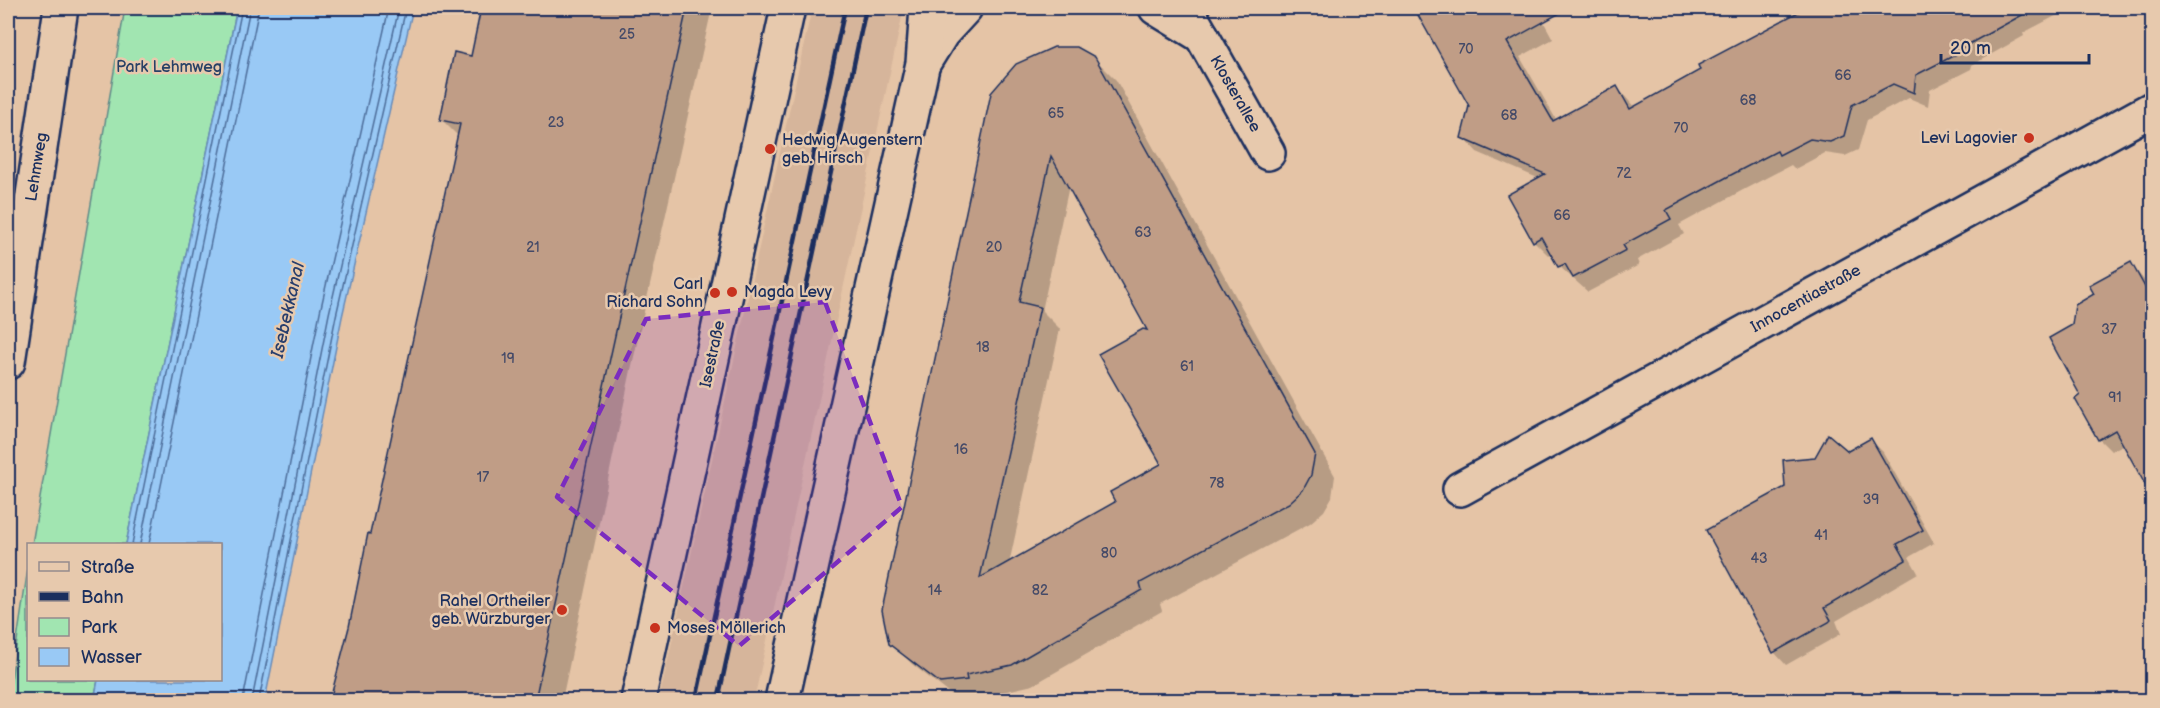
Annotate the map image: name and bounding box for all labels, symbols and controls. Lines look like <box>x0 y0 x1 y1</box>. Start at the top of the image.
house number: 25 <box>619 26 635 43</box>
scale bar <box>1941 27 2090 65</box>
text: 20 m <box>1950 38 1991 59</box>
house number: 70 <box>1458 41 1474 58</box>
street label: Klosterallee <box>1205 52 1265 136</box>
park label: Park Lehmweg <box>116 58 222 77</box>
house number: 66 <box>1834 67 1852 84</box>
house number: 68 <box>1740 92 1756 109</box>
house number: 65 <box>1048 105 1064 122</box>
house number: 68 <box>1501 107 1517 124</box>
house number: 23 <box>548 114 564 131</box>
house number: 70 <box>1673 120 1689 137</box>
place label: Levi Lagovier <box>1920 129 2017 148</box>
street label: Lehmweg <box>22 131 52 203</box>
place label: Hedwig Augenstern geb. Hirsch <box>782 131 923 168</box>
marker: Levi Lagovier <box>2022 131 2036 145</box>
marker: Hedwig Augenstern geb. Hirsch <box>763 142 777 156</box>
house number: 72 <box>1616 165 1632 182</box>
house number: 66 <box>1553 207 1571 224</box>
house number: 63 <box>1134 224 1152 241</box>
house number: 21 <box>526 239 540 256</box>
house number: 20 <box>986 239 1002 256</box>
water label: Isebekkanal <box>267 259 309 361</box>
street label: Innocentiastraße <box>1748 261 1865 337</box>
place label: Carl Richard Sohn <box>606 275 703 312</box>
place label: Magda Levy <box>744 283 833 302</box>
marker: Magda Levy <box>725 285 739 299</box>
marker: Carl Richard Sohn <box>708 286 722 300</box>
street label: Isestraße <box>697 318 729 389</box>
house number: 37 <box>2101 321 2117 338</box>
house number: 18 <box>976 339 990 356</box>
house number: 19 <box>501 350 515 367</box>
house number: 61 <box>1180 358 1194 375</box>
house number: 91 <box>2108 389 2122 406</box>
house number: 16 <box>954 441 968 458</box>
house number: 17 <box>477 469 489 486</box>
house number: 78 <box>1209 475 1225 492</box>
house number: 39 <box>1863 491 1879 508</box>
house number: 41 <box>1814 527 1828 544</box>
legend <box>27 543 222 681</box>
house number: 80 <box>1101 545 1117 562</box>
house number: 43 <box>1750 550 1768 567</box>
text: Straße <box>81 557 135 578</box>
house number: 14 <box>928 582 942 599</box>
house number: 82 <box>1032 582 1049 599</box>
text: Bahn <box>81 587 124 608</box>
place label: Rahel Ortheiler geb. Würzburger <box>431 592 550 629</box>
marker: Rahel Ortheiler geb. Würzburger <box>555 603 569 617</box>
text: Park <box>81 617 117 638</box>
place label: Moses Möllerich <box>667 619 786 638</box>
marker: Moses Möllerich <box>648 621 662 635</box>
text: Wasser <box>81 647 142 668</box>

